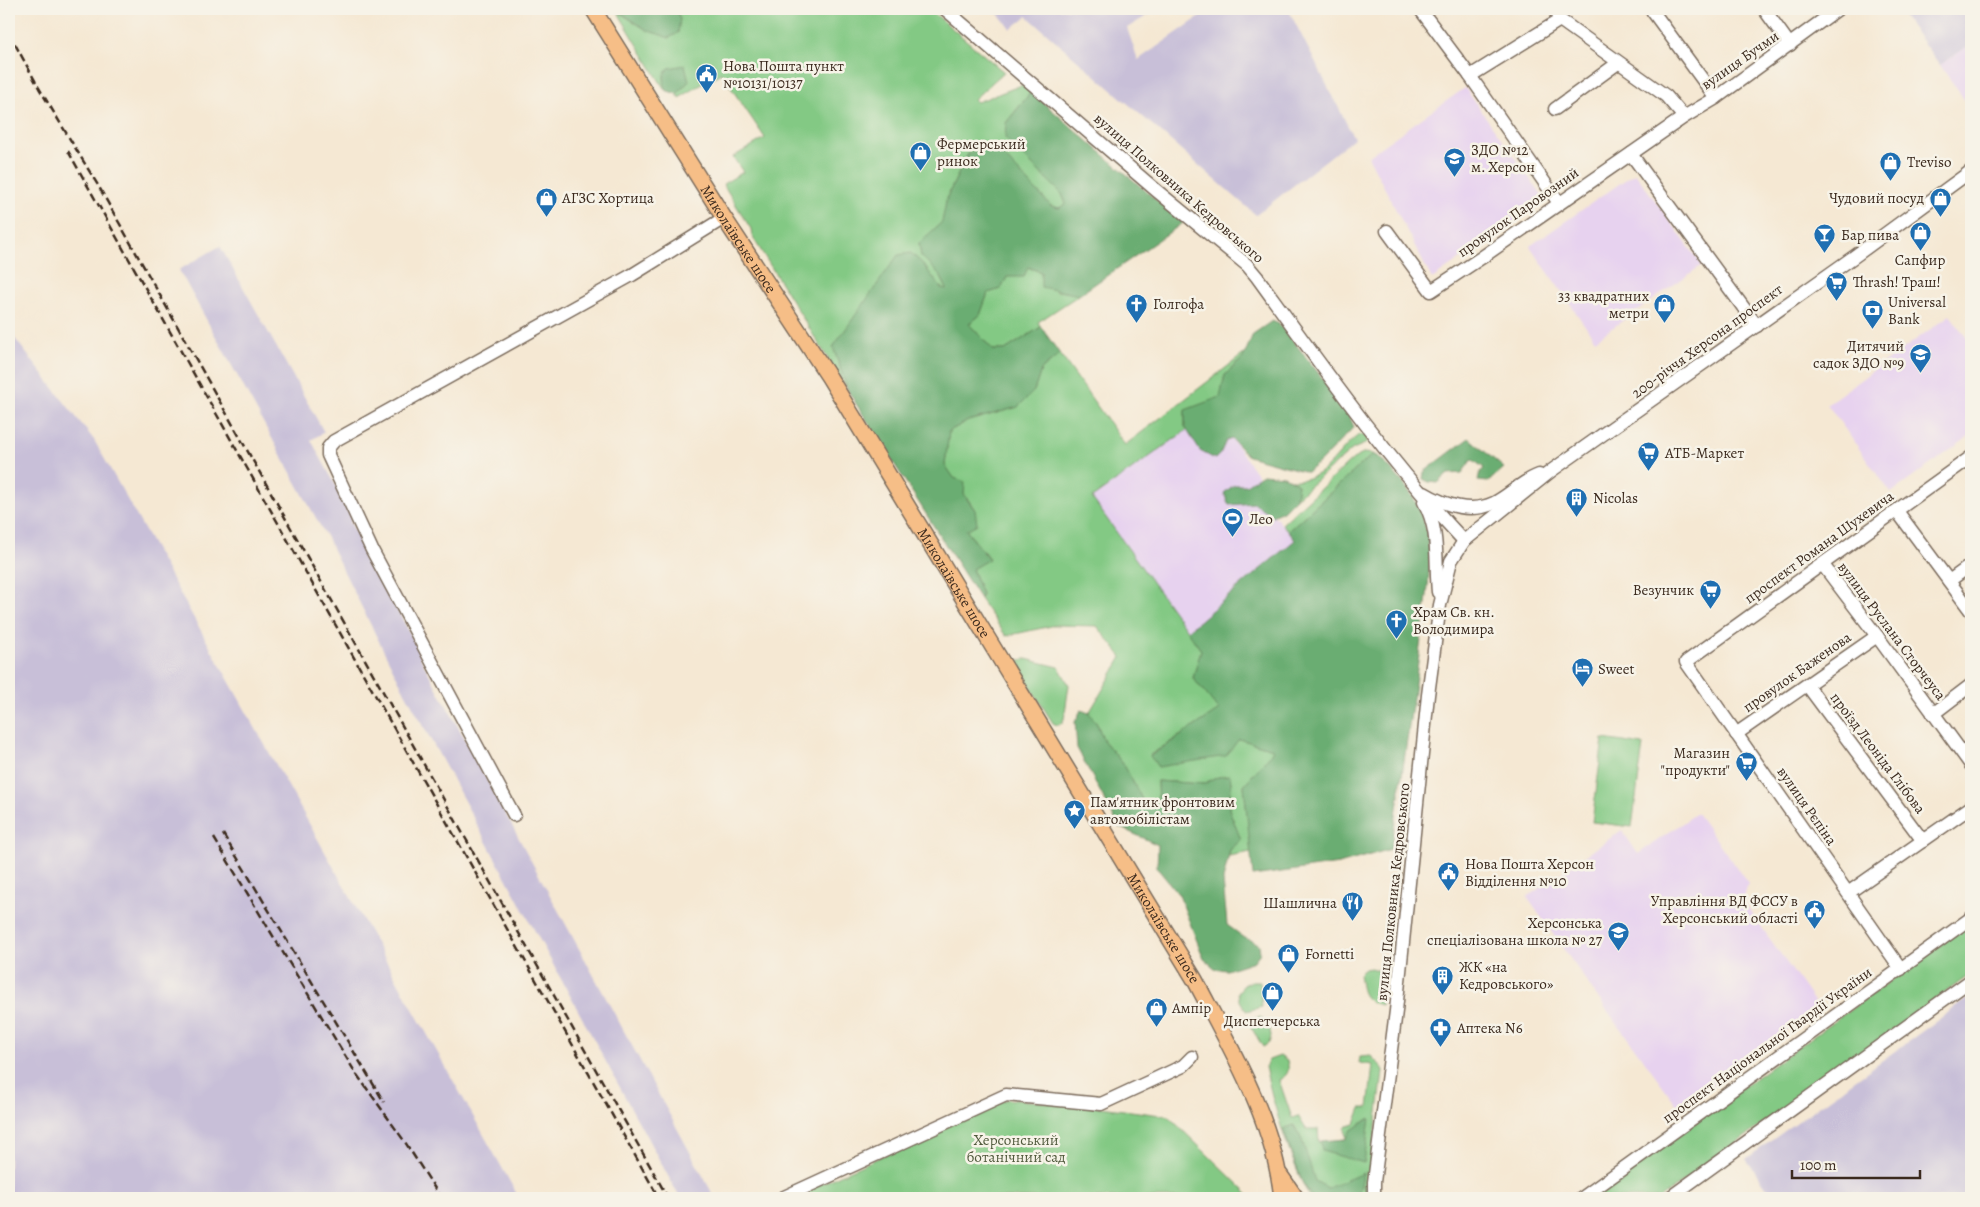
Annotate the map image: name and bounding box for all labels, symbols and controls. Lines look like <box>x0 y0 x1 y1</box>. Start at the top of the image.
street label: вулиця Бучми <box>1697 26 1783 94</box>
place label: Нова Пошта пункт №10131/10137 <box>723 56 844 93</box>
public building icon: Нова Пошта пункт №10131/10137 <box>695 63 719 94</box>
street label: вулиця Полковника Кедровського <box>1090 109 1268 267</box>
place label: Фермерський ринок <box>937 134 1026 171</box>
place label: ЗДО №12 м. Херсон <box>1471 140 1535 177</box>
shop icon: Фермерський ринок <box>909 141 933 172</box>
school or university icon: ЗДО №12 м. Херсон <box>1443 147 1467 178</box>
shop icon: Treviso <box>1879 150 1903 181</box>
place label: Treviso <box>1907 152 1951 172</box>
street label: провулок Паровозний <box>1453 162 1583 261</box>
street label: Миколаївське шосе <box>696 181 781 297</box>
shop icon: АГЗС Хортица <box>534 186 558 217</box>
shop icon: Чудовий посуд <box>1928 186 1952 217</box>
place label: АГЗС Хортица <box>561 188 654 208</box>
place label: Чудовий посуд <box>1829 188 1924 208</box>
shop icon: Сапфир <box>1908 220 1932 251</box>
bar icon: Бар пива <box>1813 223 1837 254</box>
place label: Бар пива <box>1841 225 1899 245</box>
place label: Сапфир <box>1895 250 1945 270</box>
supermarket icon: Thrash! Траш! <box>1825 270 1849 301</box>
place label: Thrash! Траш! <box>1853 272 1941 292</box>
street label: 200-річчя Херсона проспект <box>1627 279 1787 403</box>
place label: 33 квадратних метри <box>1558 286 1650 323</box>
church icon: Голгофа <box>1125 292 1149 323</box>
place label: Universal Bank <box>1888 292 1946 329</box>
shop icon: 33 квадратних метри <box>1653 293 1677 324</box>
place label: Голгофа <box>1153 294 1204 314</box>
bank icon: Universal Bank <box>1860 299 1884 330</box>
place label: Дитячий садок ЗДО №9 <box>1813 336 1904 373</box>
school or university icon: Дитячий садок ЗДО №9 <box>1908 343 1932 374</box>
supermarket icon: АТБ-Маркет <box>1637 441 1661 472</box>
place label: АТБ-Маркет <box>1664 443 1744 463</box>
building icon: Nicolas <box>1565 486 1589 517</box>
street label: проспект Романа Шухевича <box>1740 486 1898 608</box>
place label: Nicolas <box>1593 488 1638 508</box>
sports icon: Лео <box>1221 507 1245 538</box>
place label: Лео <box>1249 509 1273 529</box>
street label: Миколаївське шосе <box>913 524 995 642</box>
street label: вулиця Руслана Сторчеуса <box>1833 558 1951 704</box>
supermarket icon: Везунчик <box>1698 578 1722 609</box>
place label: Везунчик <box>1633 580 1694 600</box>
place label: Храм Св. кн. Володимира <box>1413 602 1495 639</box>
church icon: Храм Св. кн. Володимира <box>1385 609 1409 640</box>
street label: провулок Баженова <box>1739 627 1855 717</box>
hotel icon: Sweet <box>1570 657 1594 688</box>
place label: Sweet <box>1598 659 1634 679</box>
street label: проїзд Леоніда Глібова <box>1826 688 1930 818</box>
place label: Магазин "продукти" <box>1660 743 1730 780</box>
supermarket icon: Магазин "продукти" <box>1734 750 1758 781</box>
street label: вулиця Рєпіна <box>1773 763 1842 849</box>
street label: вулиця Полковника Кедровського <box>1372 782 1414 1002</box>
place label: Пам'ятник фронтовим автомобілістам <box>1090 792 1235 829</box>
place icon: Пам'ятник фронтовим автомобілістам <box>1062 799 1086 830</box>
place label: Нова Пошта Херсон Відділення №10 <box>1465 854 1594 891</box>
public building icon: Нова Пошта Херсон Відділення №10 <box>1437 861 1461 892</box>
street label: Миколаївське шосе <box>1122 869 1205 987</box>
restaurant icon: Шашлична <box>1341 891 1365 922</box>
place label: Управління ВД ФССУ в Херсонський області <box>1651 891 1798 928</box>
place label: Шашлична <box>1263 893 1337 913</box>
public building icon: Управління ВД ФССУ в Херсонський області <box>1802 898 1826 929</box>
place label: Херсонська спеціалізована школа № 27 <box>1427 913 1603 950</box>
school or university icon: Херсонська спеціалізована школа № 27 <box>1606 920 1630 951</box>
shop icon: Fornetti <box>1277 942 1301 973</box>
place label: Fornetti <box>1305 944 1354 964</box>
place label: ЖК «на Кедровського» <box>1459 957 1554 994</box>
street label: проспект Національної Гвардії України <box>1658 962 1876 1128</box>
building icon: ЖК «на Кедровського» <box>1431 964 1455 995</box>
shop icon: Диспетчерська <box>1260 981 1284 1012</box>
shop icon: Ампір <box>1144 996 1168 1027</box>
place label: Ампір <box>1171 998 1211 1018</box>
place label: Диспетчерська <box>1224 1011 1320 1031</box>
pharmacy icon: Аптека N6 <box>1429 1016 1453 1047</box>
place label: Аптека N6 <box>1456 1018 1523 1038</box>
park label: Херсонський ботанічний сад <box>966 1130 1066 1167</box>
scale bar <box>1792 1147 1920 1179</box>
text: 100 m <box>1800 1155 1837 1175</box>

